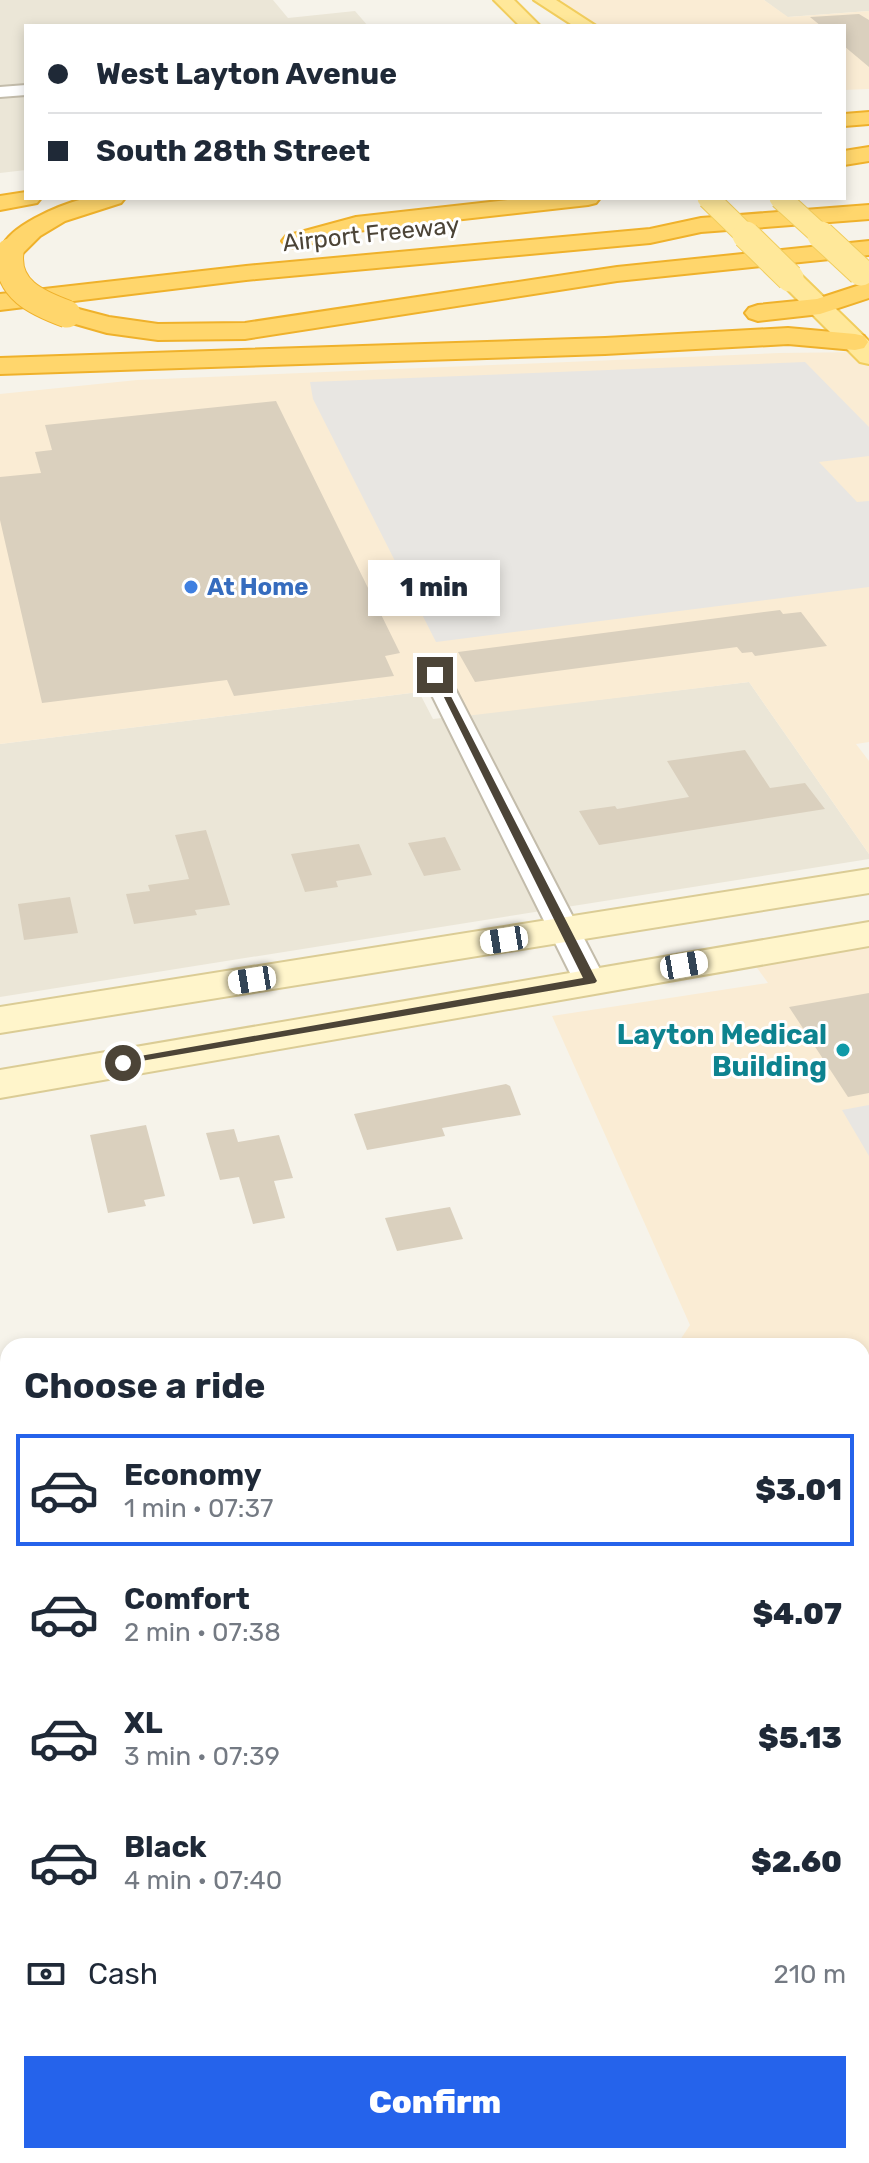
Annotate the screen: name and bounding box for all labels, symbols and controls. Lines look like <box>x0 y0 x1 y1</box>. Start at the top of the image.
text: West Layton Avenue <box>96 56 397 92</box>
text: South 28th Street <box>96 133 370 169</box>
street label: Airport Freeway <box>281 211 461 257</box>
callout: 1 min <box>369 559 501 615</box>
text: 1 min <box>400 572 468 603</box>
place label: At Home <box>207 573 309 601</box>
marker: At Home <box>182 578 200 596</box>
route end <box>417 657 453 693</box>
car <box>478 924 530 956</box>
car <box>658 949 710 981</box>
car <box>226 964 278 996</box>
place label: Layton Medical Building <box>617 1018 827 1083</box>
marker: Layton Medical Building <box>834 1041 852 1059</box>
route start <box>105 1045 141 1081</box>
text: Choose a ride <box>24 1364 265 1407</box>
icon: car <box>28 1454 100 1526</box>
text: Economy <box>124 1457 262 1493</box>
text: $3.01 <box>755 1472 842 1508</box>
text: 1 min · 07:37 <box>124 1493 273 1524</box>
icon: car <box>28 1578 100 1650</box>
text: Comfort <box>124 1581 250 1617</box>
text: $4.07 <box>752 1596 842 1632</box>
text: 2 min · 07:38 <box>124 1617 281 1648</box>
icon: car <box>28 1702 100 1774</box>
text: XL <box>124 1705 163 1741</box>
text: $5.13 <box>758 1720 842 1756</box>
text: 3 min · 07:39 <box>124 1741 280 1772</box>
icon: car <box>28 1826 100 1898</box>
text: Black <box>124 1829 207 1865</box>
text: $2.60 <box>751 1844 842 1880</box>
text: 4 min · 07:40 <box>124 1865 282 1896</box>
icon: cash <box>24 1952 68 1996</box>
text: Cash <box>88 1956 158 1992</box>
text: 210 m <box>774 1959 846 1990</box>
button: Confirm <box>24 2056 846 2148</box>

